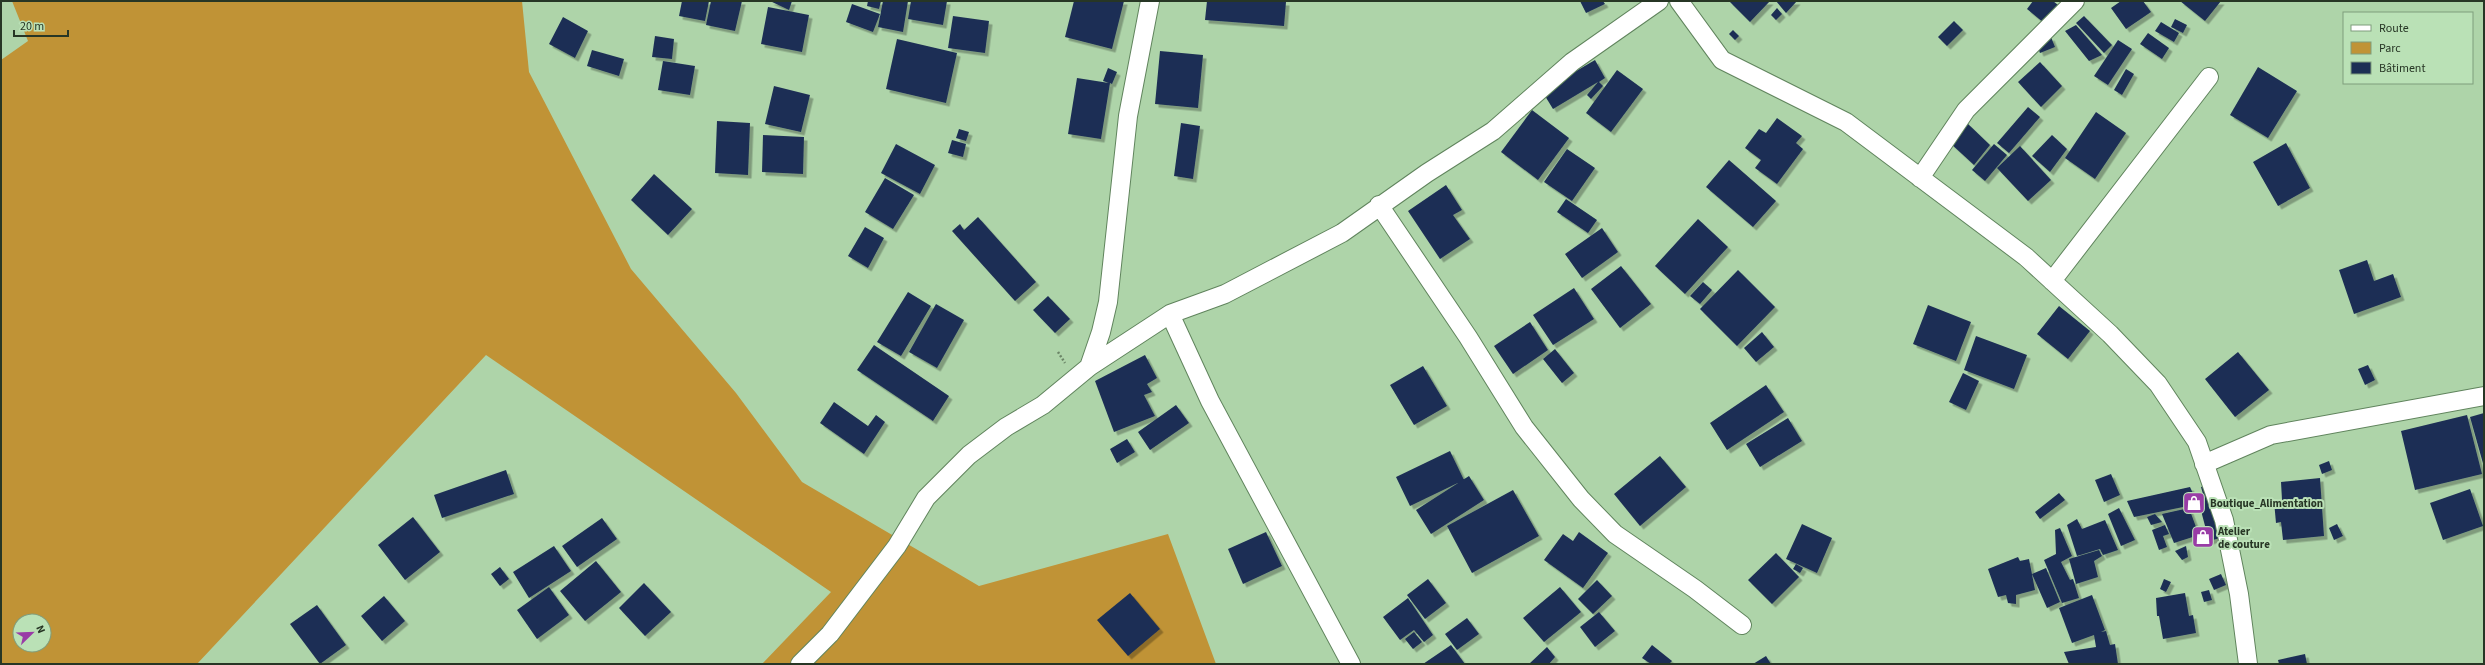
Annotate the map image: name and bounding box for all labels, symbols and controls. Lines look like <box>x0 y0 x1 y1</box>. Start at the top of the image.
scale bar <box>14 12 68 38</box>
legend <box>2343 12 2473 84</box>
text: 20 m <box>20 18 44 35</box>
text: Route <box>2379 20 2409 37</box>
text: Parc <box>2379 40 2401 57</box>
text: Bâtiment <box>2379 60 2425 77</box>
shop icon: Boutique_Alimentation <box>2181 490 2207 516</box>
place label: Boutique_Alimentation <box>2210 496 2323 511</box>
shop icon: Atelier de couture <box>2190 524 2216 550</box>
place label: Atelier de couture <box>2217 524 2270 552</box>
north arrow <box>12 613 52 653</box>
text: N <box>32 623 49 636</box>

